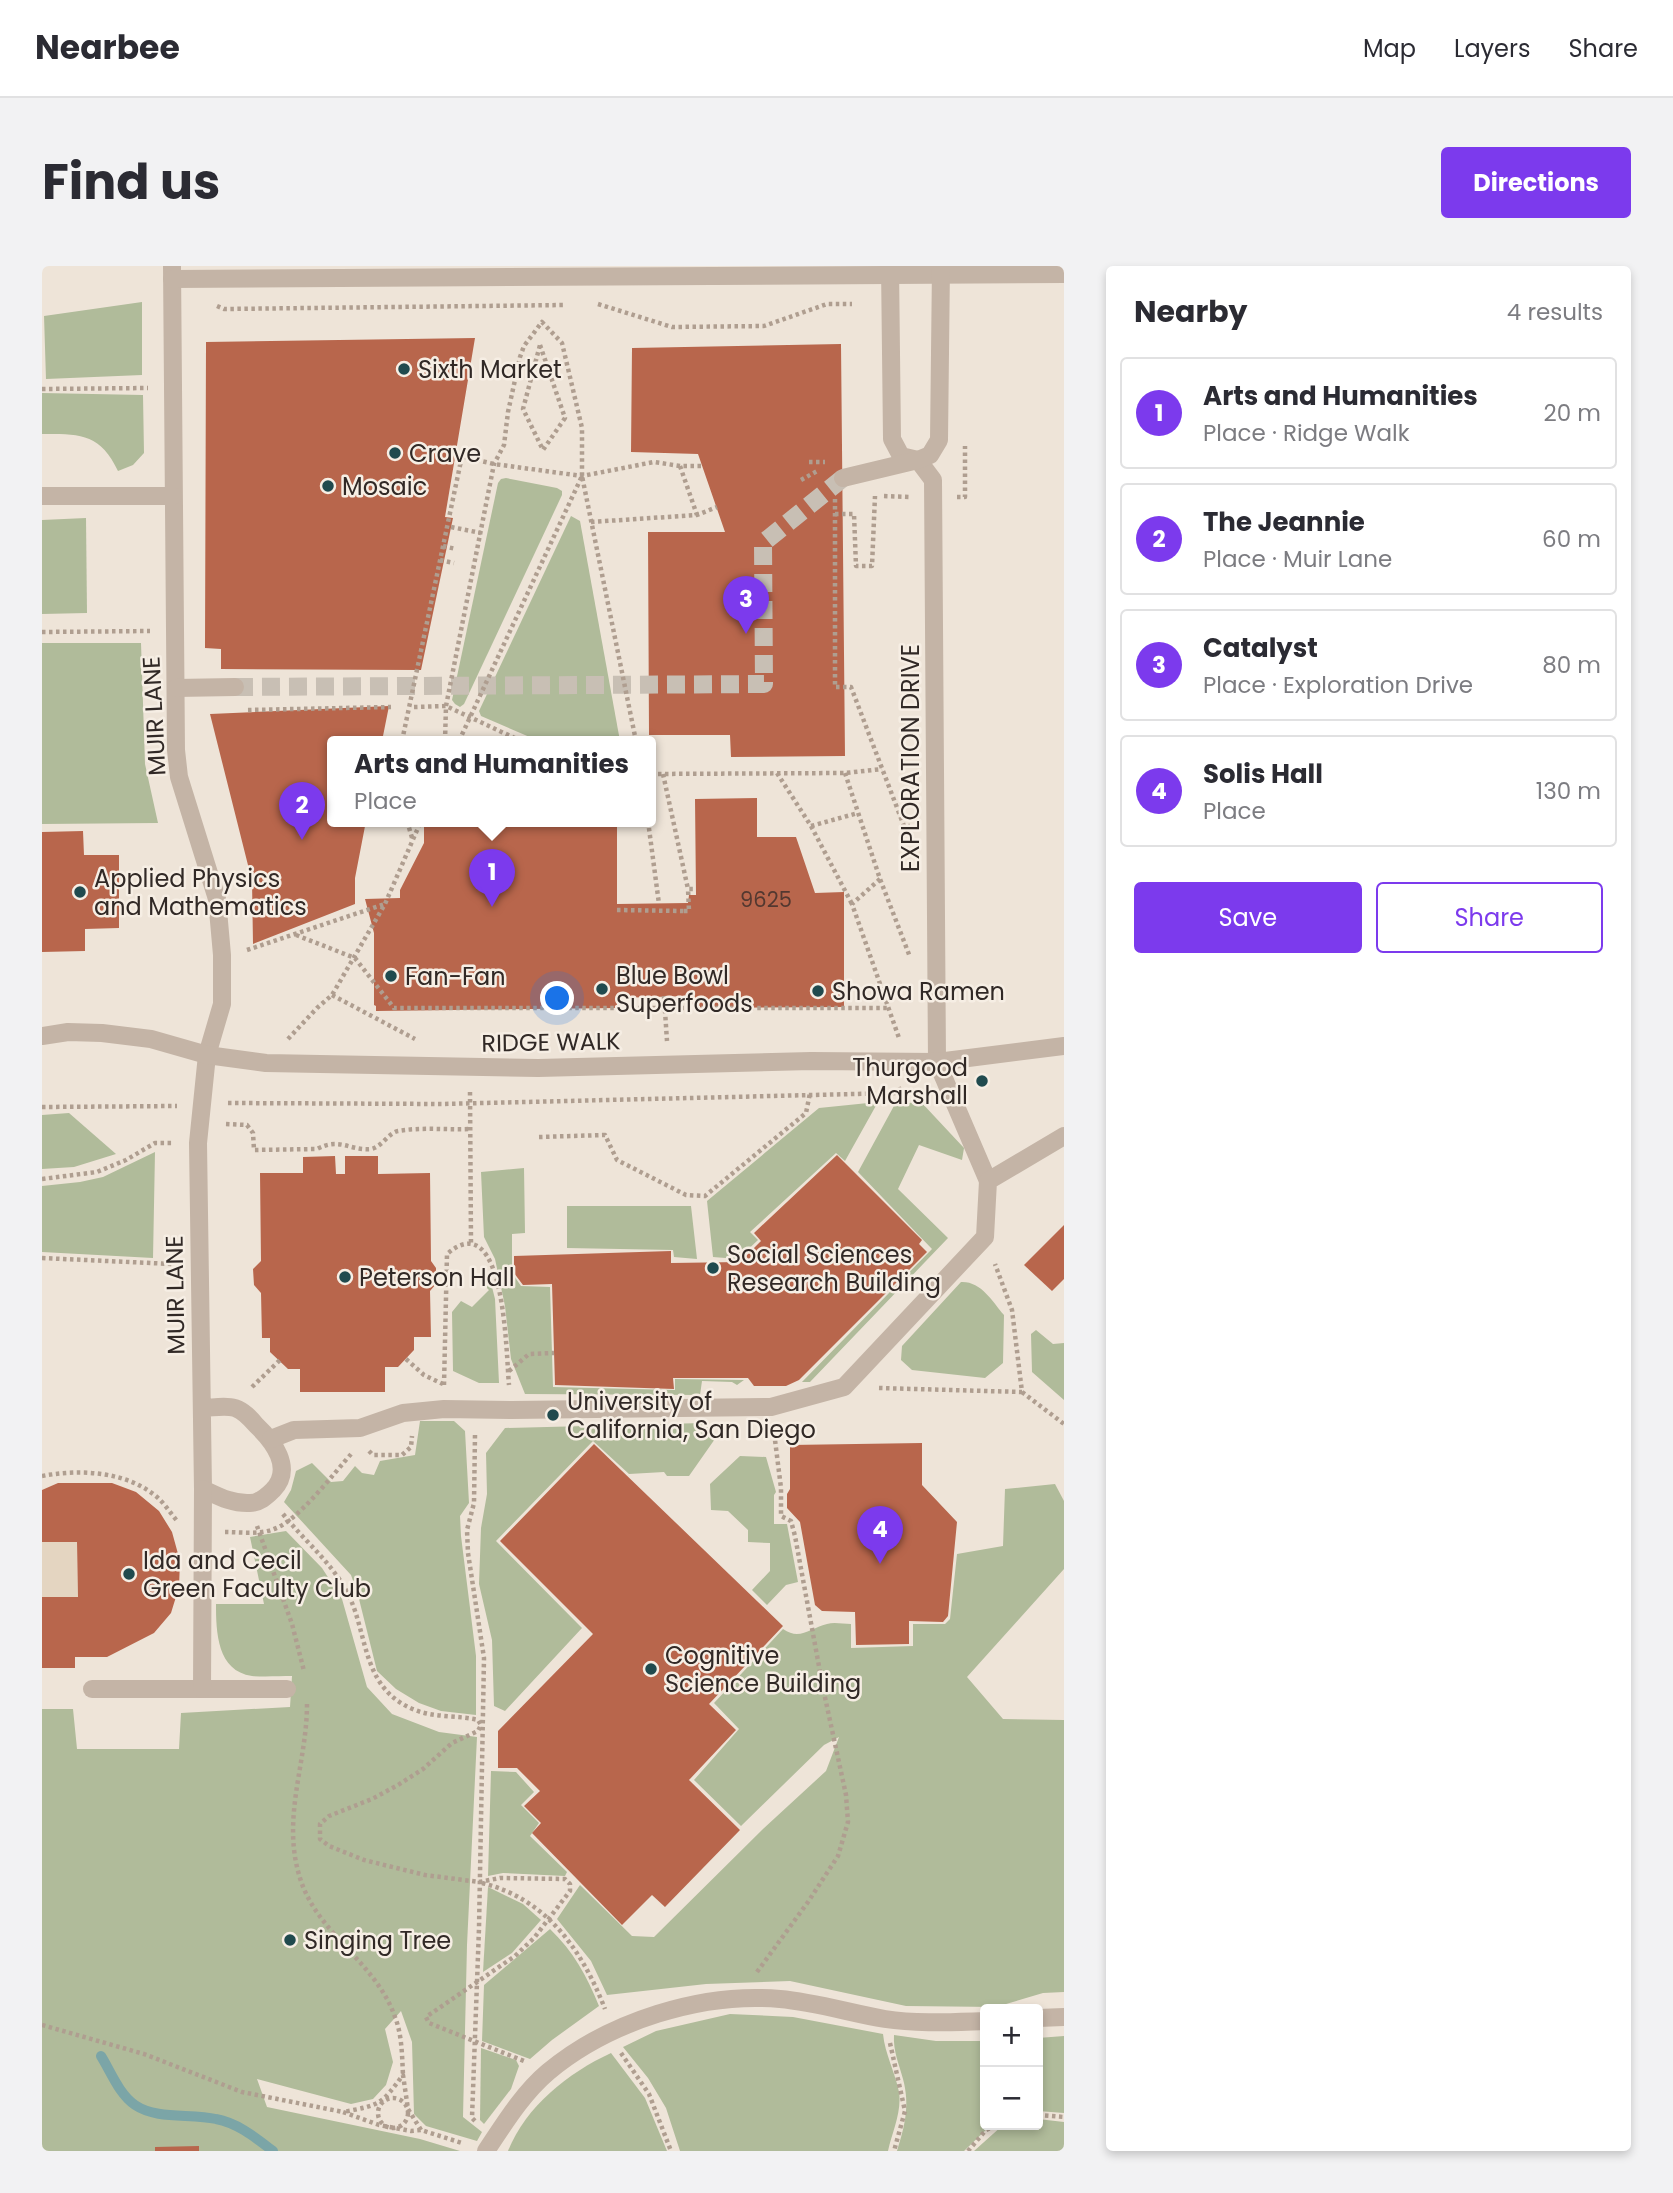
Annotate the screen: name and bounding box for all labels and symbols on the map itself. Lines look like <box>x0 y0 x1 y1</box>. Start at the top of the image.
place label: Sixth Market <box>418 353 562 386</box>
marker: Sixth Market <box>396 361 412 377</box>
place label: Crave <box>409 437 481 470</box>
marker: Crave <box>387 445 403 461</box>
place label: Mosaic <box>342 470 427 503</box>
marker: Mosaic <box>320 478 336 494</box>
pin: 3 <box>723 576 769 634</box>
street label: EXPLORATION DRIVE <box>894 644 927 872</box>
street label: MUIR LANE <box>134 655 174 777</box>
pin: 2 <box>279 782 325 840</box>
pin: 1 <box>469 849 515 907</box>
place label: Applied Physics and Mathematics <box>94 862 307 923</box>
marker: Applied Physics and Mathematics <box>72 884 88 900</box>
house number: 9625 <box>740 885 792 914</box>
place label: Blue Bowl Superfoods <box>616 959 753 1020</box>
place label: Fan-Fan <box>405 960 506 993</box>
marker: Fan-Fan <box>383 968 399 984</box>
place label: Showa Ramen <box>832 975 1005 1008</box>
your location <box>540 981 574 1015</box>
marker: Blue Bowl Superfoods <box>594 981 610 997</box>
marker: Showa Ramen <box>810 983 826 999</box>
street label: RIDGE WALK <box>481 1024 621 1060</box>
place label: Thurgood Marshall <box>852 1051 968 1112</box>
marker: Thurgood Marshall <box>974 1073 990 1089</box>
street label: MUIR LANE <box>157 1235 193 1355</box>
place label: Social Sciences Research Building <box>727 1238 941 1299</box>
marker: Social Sciences Research Building <box>705 1260 721 1276</box>
place label: Peterson Hall <box>359 1261 515 1294</box>
marker: Peterson Hall <box>337 1269 353 1285</box>
place label: University of California, San Diego <box>567 1385 816 1446</box>
marker: University of California, San Diego <box>545 1407 561 1423</box>
pin: 4 <box>857 1506 903 1564</box>
place label: Ida and Cecil Green Faculty Club <box>143 1544 371 1605</box>
marker: Ida and Cecil Green Faculty Club <box>121 1566 137 1582</box>
place label: Cognitive Science Building <box>665 1639 861 1700</box>
marker: Cognitive Science Building <box>643 1661 659 1677</box>
place label: Singing Tree <box>304 1924 451 1957</box>
marker: Singing Tree <box>282 1932 298 1948</box>

